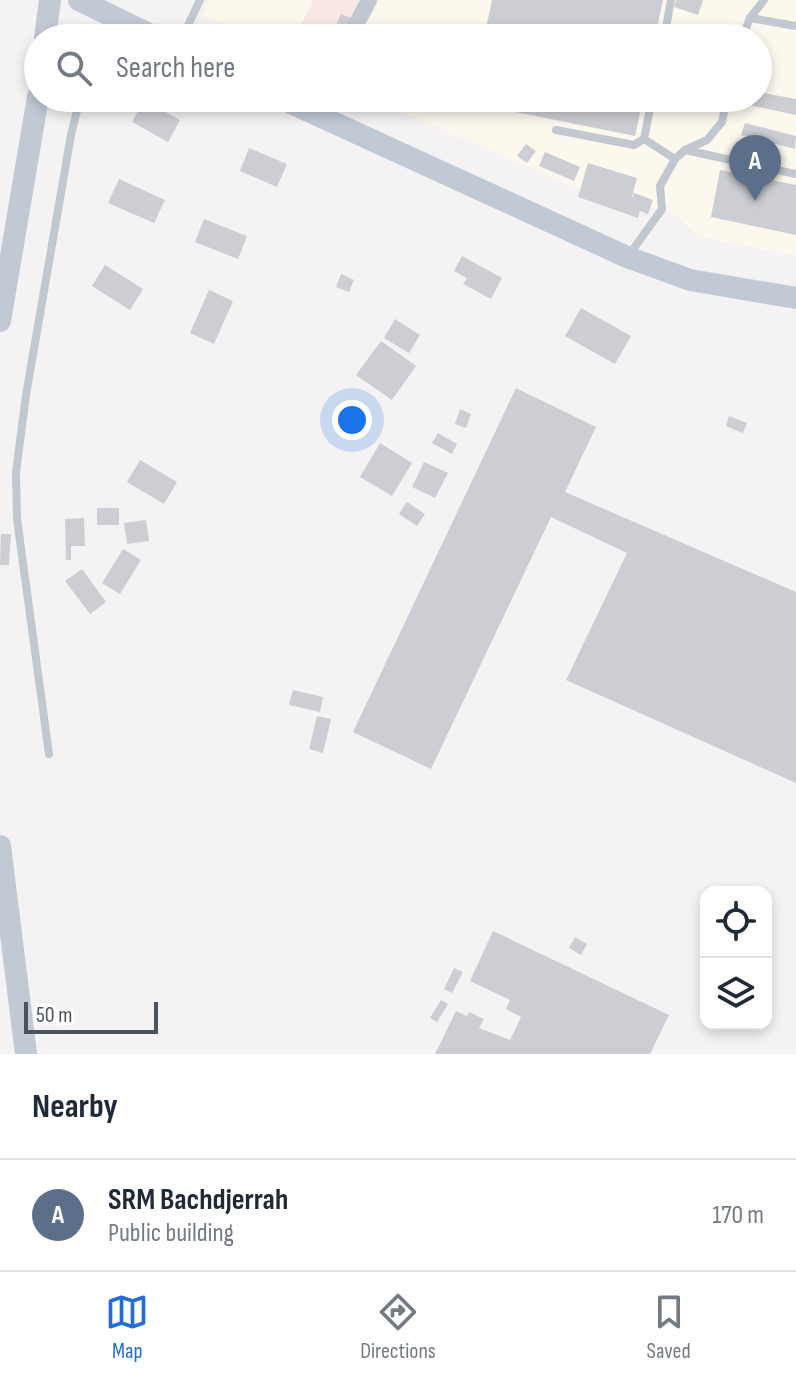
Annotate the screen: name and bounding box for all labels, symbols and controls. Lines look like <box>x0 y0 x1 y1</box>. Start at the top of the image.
search box <box>24 24 772 112</box>
icon: search <box>52 46 96 90</box>
text: Search here <box>116 50 235 86</box>
pin: A <box>729 135 781 201</box>
your location <box>332 400 372 440</box>
map controls <box>700 886 772 1030</box>
button: locate <box>700 886 772 958</box>
button: layers <box>700 958 772 1030</box>
scale bar <box>24 998 158 1034</box>
text: 50 m <box>36 1002 72 1029</box>
text: Nearby <box>32 1086 118 1127</box>
text: SRM Bachdjerrah <box>108 1182 288 1218</box>
text: A <box>52 1200 64 1231</box>
text: 170 m <box>712 1200 764 1231</box>
text: Public building <box>108 1218 234 1249</box>
tab: Map <box>105 1290 149 1365</box>
tab: Directions <box>360 1290 436 1365</box>
tab: Saved <box>647 1290 691 1365</box>

